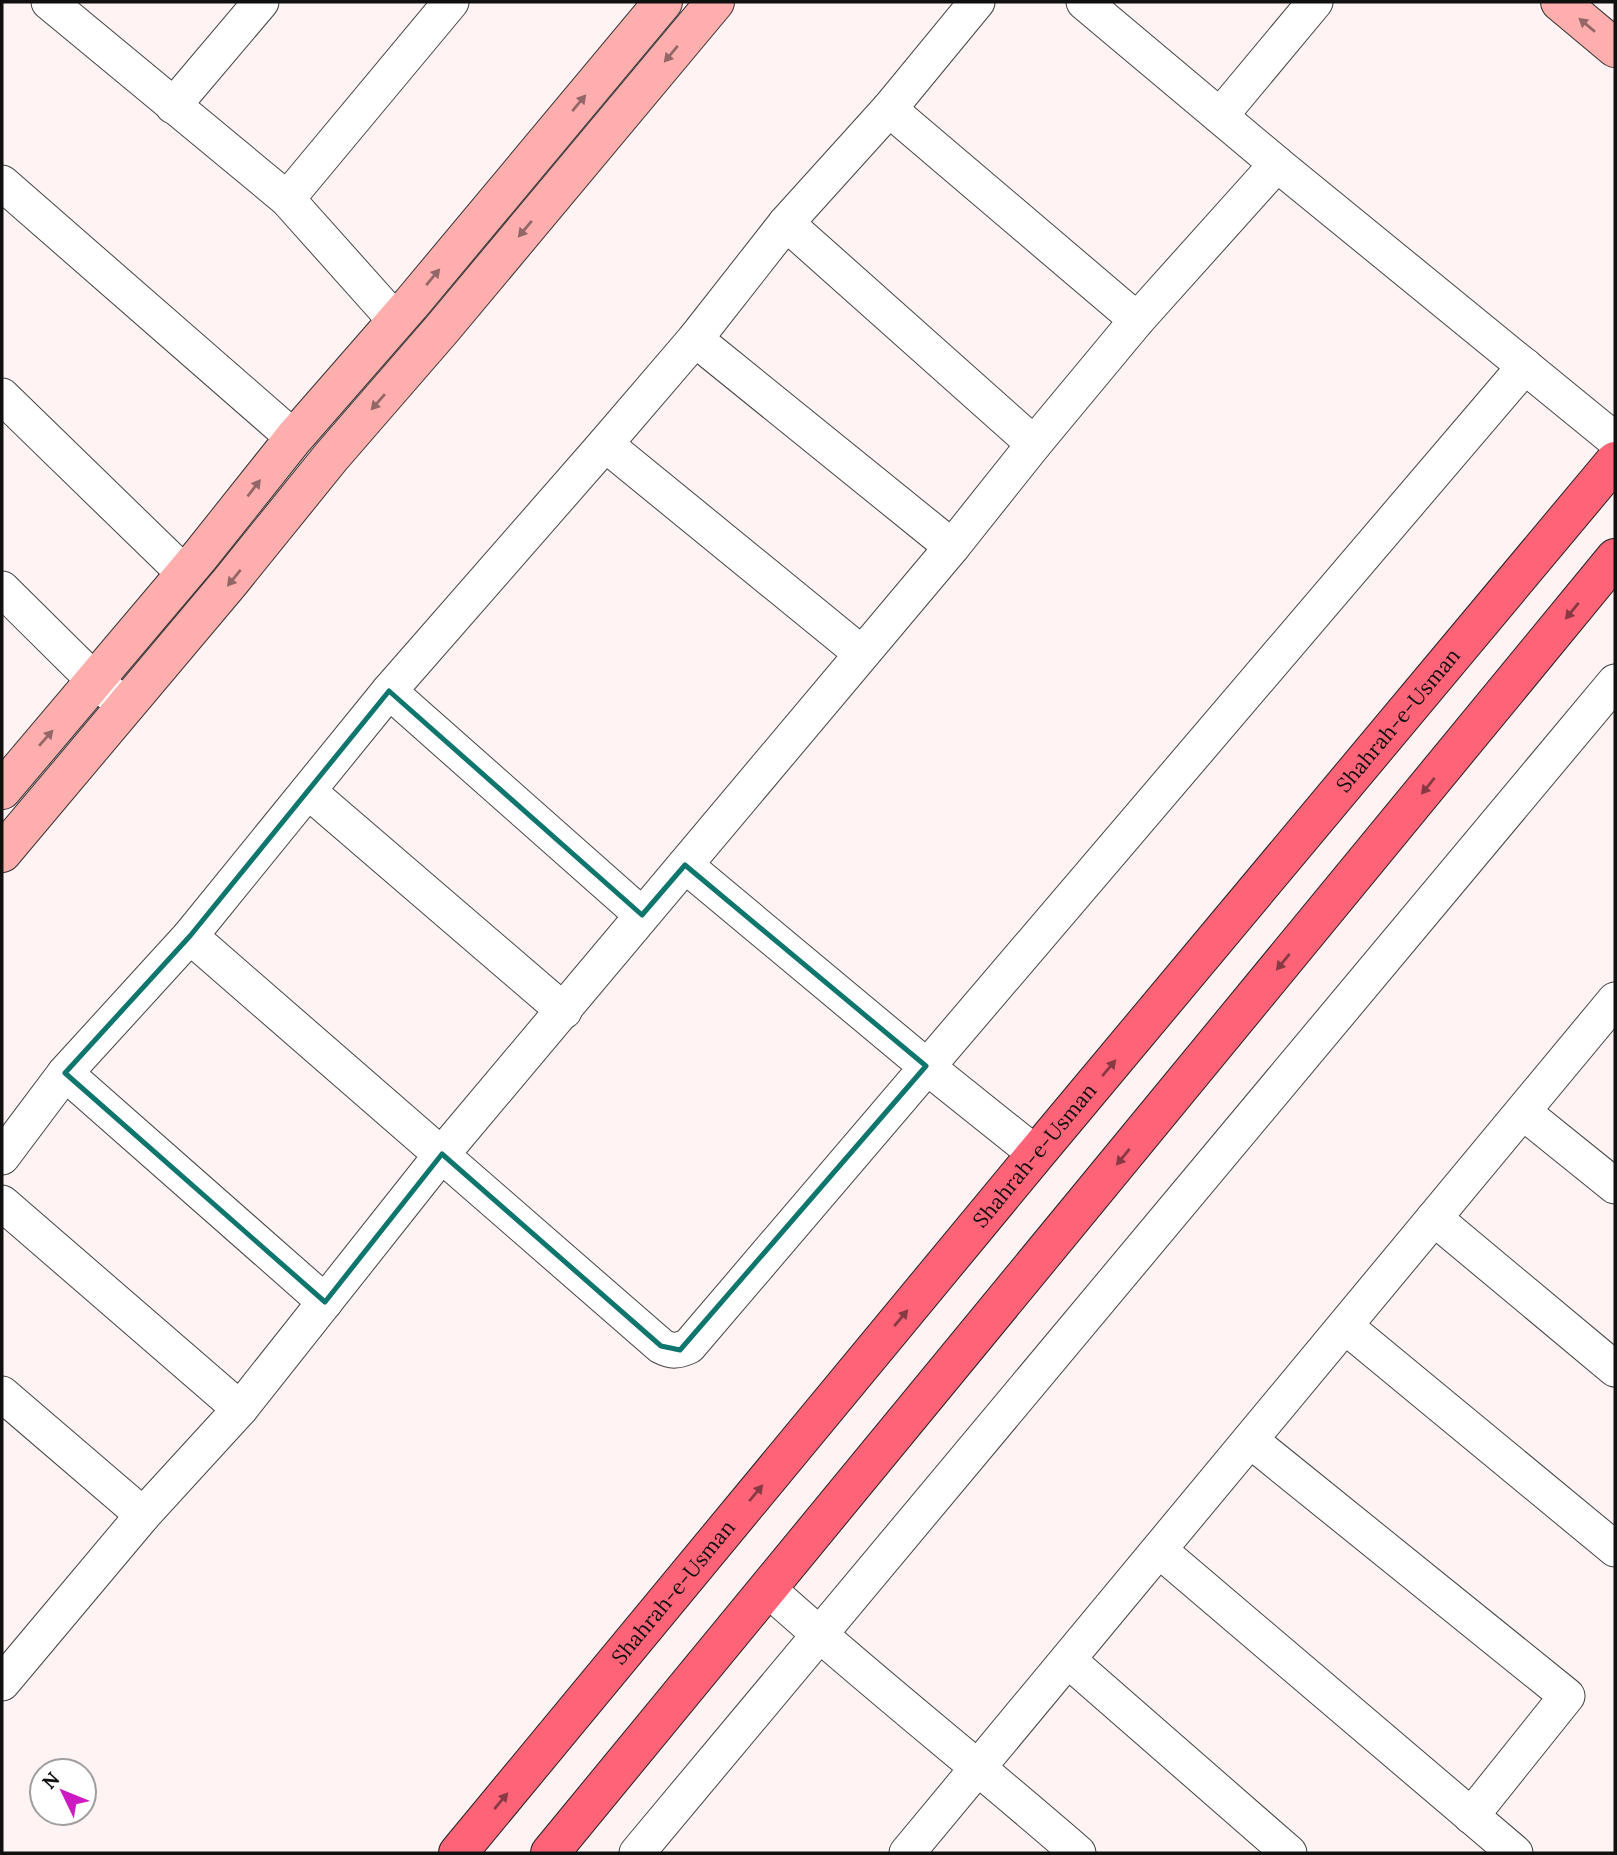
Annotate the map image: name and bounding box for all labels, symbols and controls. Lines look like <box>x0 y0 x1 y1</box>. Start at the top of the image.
one-way arrow <box>1579 18 1596 33</box>
one-way arrow <box>664 46 679 63</box>
one-way arrow <box>571 94 586 111</box>
one-way arrow <box>518 219 533 237</box>
one-way arrow <box>425 269 440 286</box>
one-way arrow <box>370 393 386 411</box>
one-way arrow <box>247 479 261 497</box>
one-way arrow <box>226 568 241 586</box>
one-way arrow <box>1565 602 1580 619</box>
street label: Shahrah-e-Usman <box>1330 642 1466 798</box>
one-way arrow <box>38 730 53 747</box>
one-way arrow <box>1420 777 1435 795</box>
one-way arrow <box>1276 954 1291 971</box>
one-way arrow <box>1101 1059 1116 1076</box>
street label: Shahrah-e-Usman <box>967 1077 1103 1233</box>
one-way arrow <box>1116 1148 1131 1165</box>
one-way arrow <box>893 1310 908 1327</box>
one-way arrow <box>748 1485 763 1502</box>
street label: Shahrah-e-Usman <box>605 1514 741 1670</box>
north arrow <box>28 1757 98 1827</box>
text: N <box>37 1767 65 1794</box>
one-way arrow <box>493 1792 508 1809</box>

